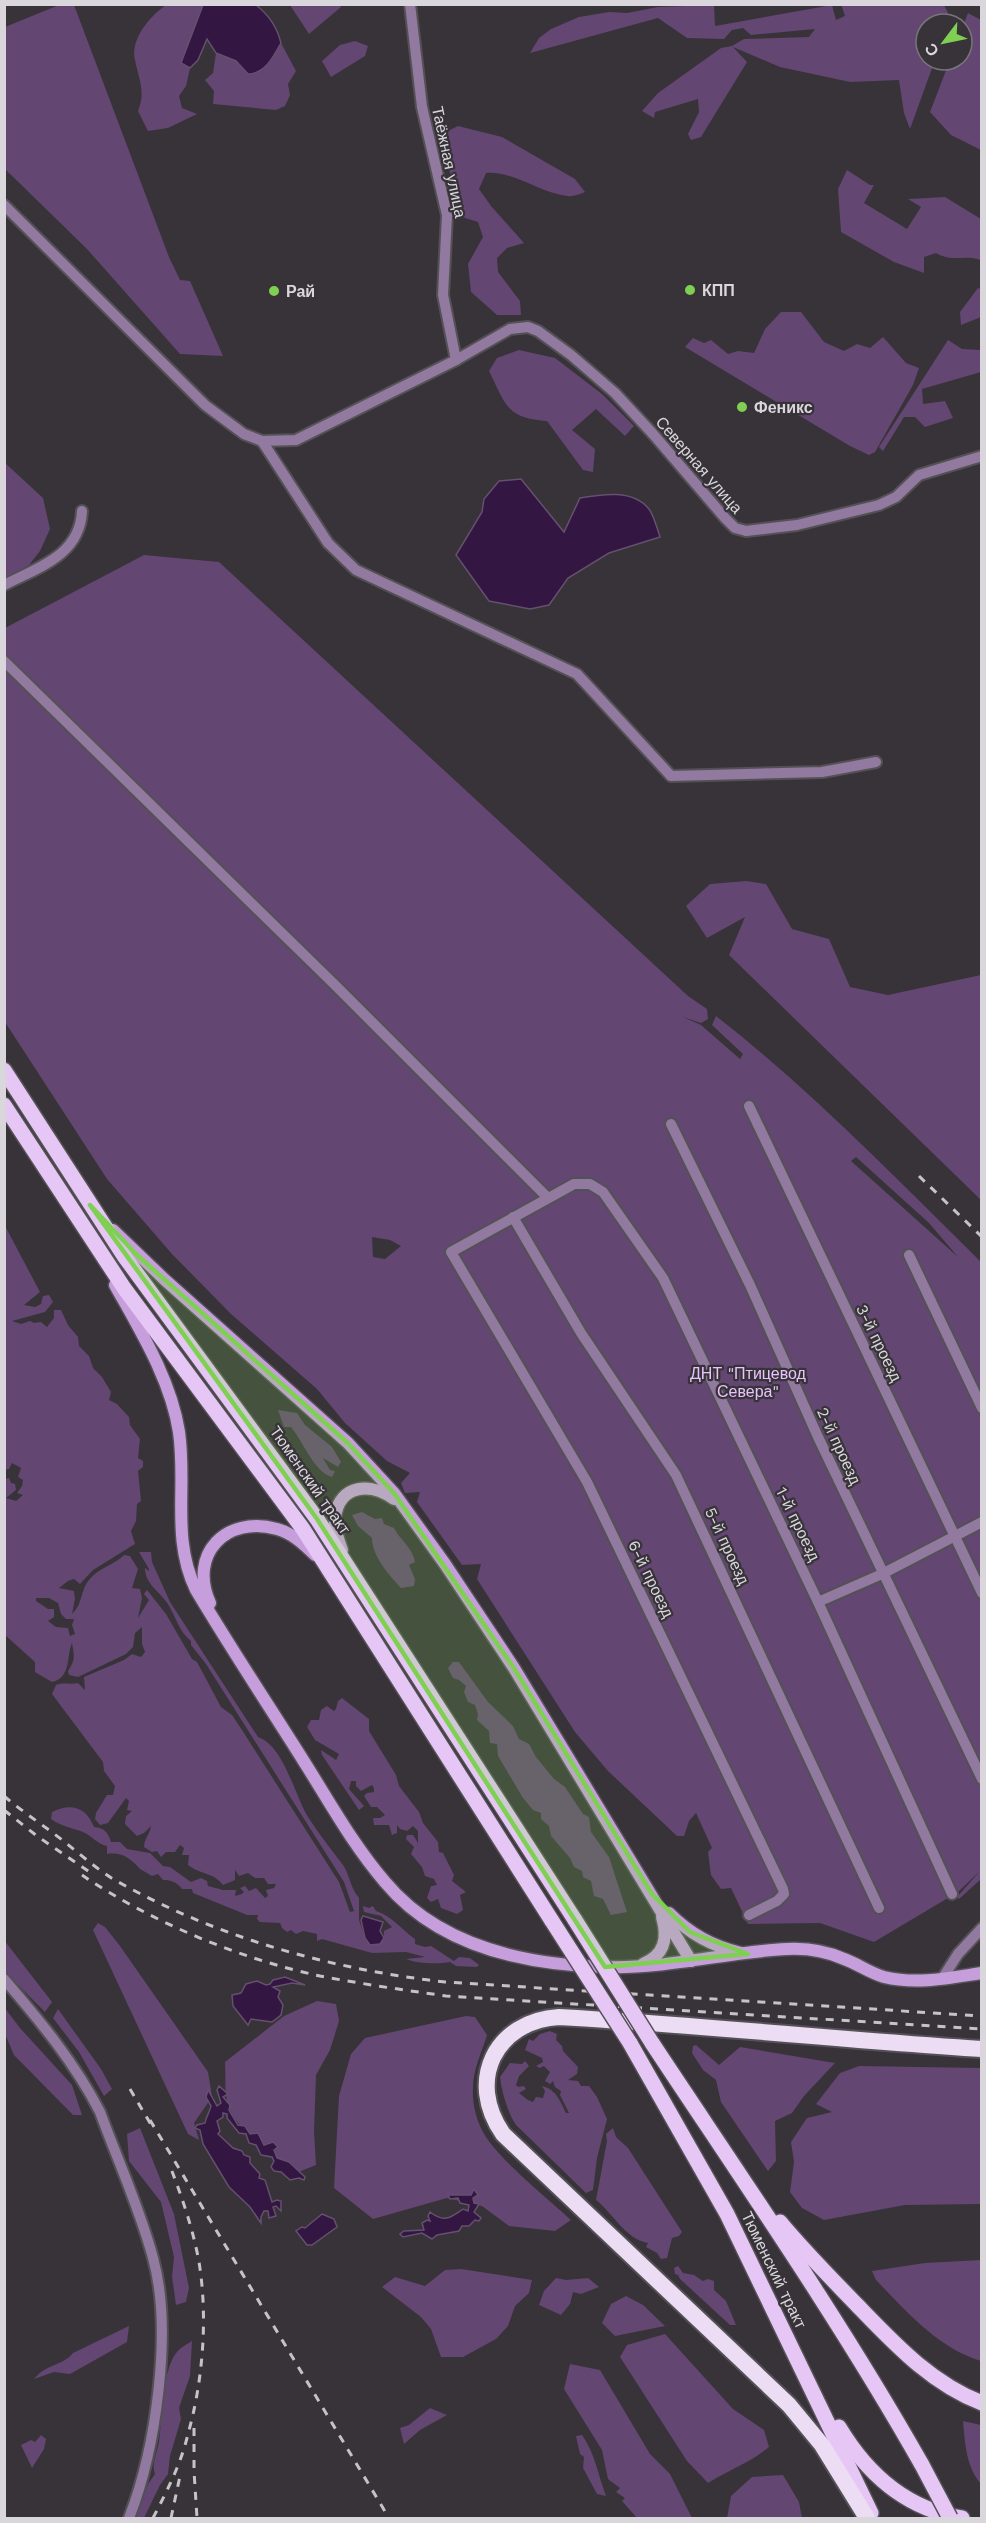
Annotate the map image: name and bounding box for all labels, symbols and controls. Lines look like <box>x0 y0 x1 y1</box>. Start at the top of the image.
north arrow <box>914 12 974 72</box>
text: С <box>920 39 943 60</box>
street label: Таёжная улица <box>428 105 470 220</box>
place label: КПП <box>702 281 735 300</box>
place label: Рай <box>286 282 315 301</box>
marker: КПП <box>683 283 697 297</box>
marker: Рай <box>267 284 281 298</box>
place label: Феникс <box>754 398 813 417</box>
marker: Феникс <box>735 400 749 414</box>
street label: Северная улица <box>652 413 746 517</box>
street label: 3-й проезд <box>852 1301 906 1385</box>
park label: ДНТ "Птицевод Севера" <box>690 1364 807 1401</box>
street label: 2-й проезд <box>813 1404 865 1488</box>
street label: Тюменский тракт <box>266 1422 355 1538</box>
street label: 1-й проезд <box>772 1484 824 1565</box>
street label: 5-й проезд <box>701 1504 753 1588</box>
street label: 6-й проезд <box>624 1537 678 1621</box>
street label: Тюменский тракт <box>737 2208 811 2332</box>

